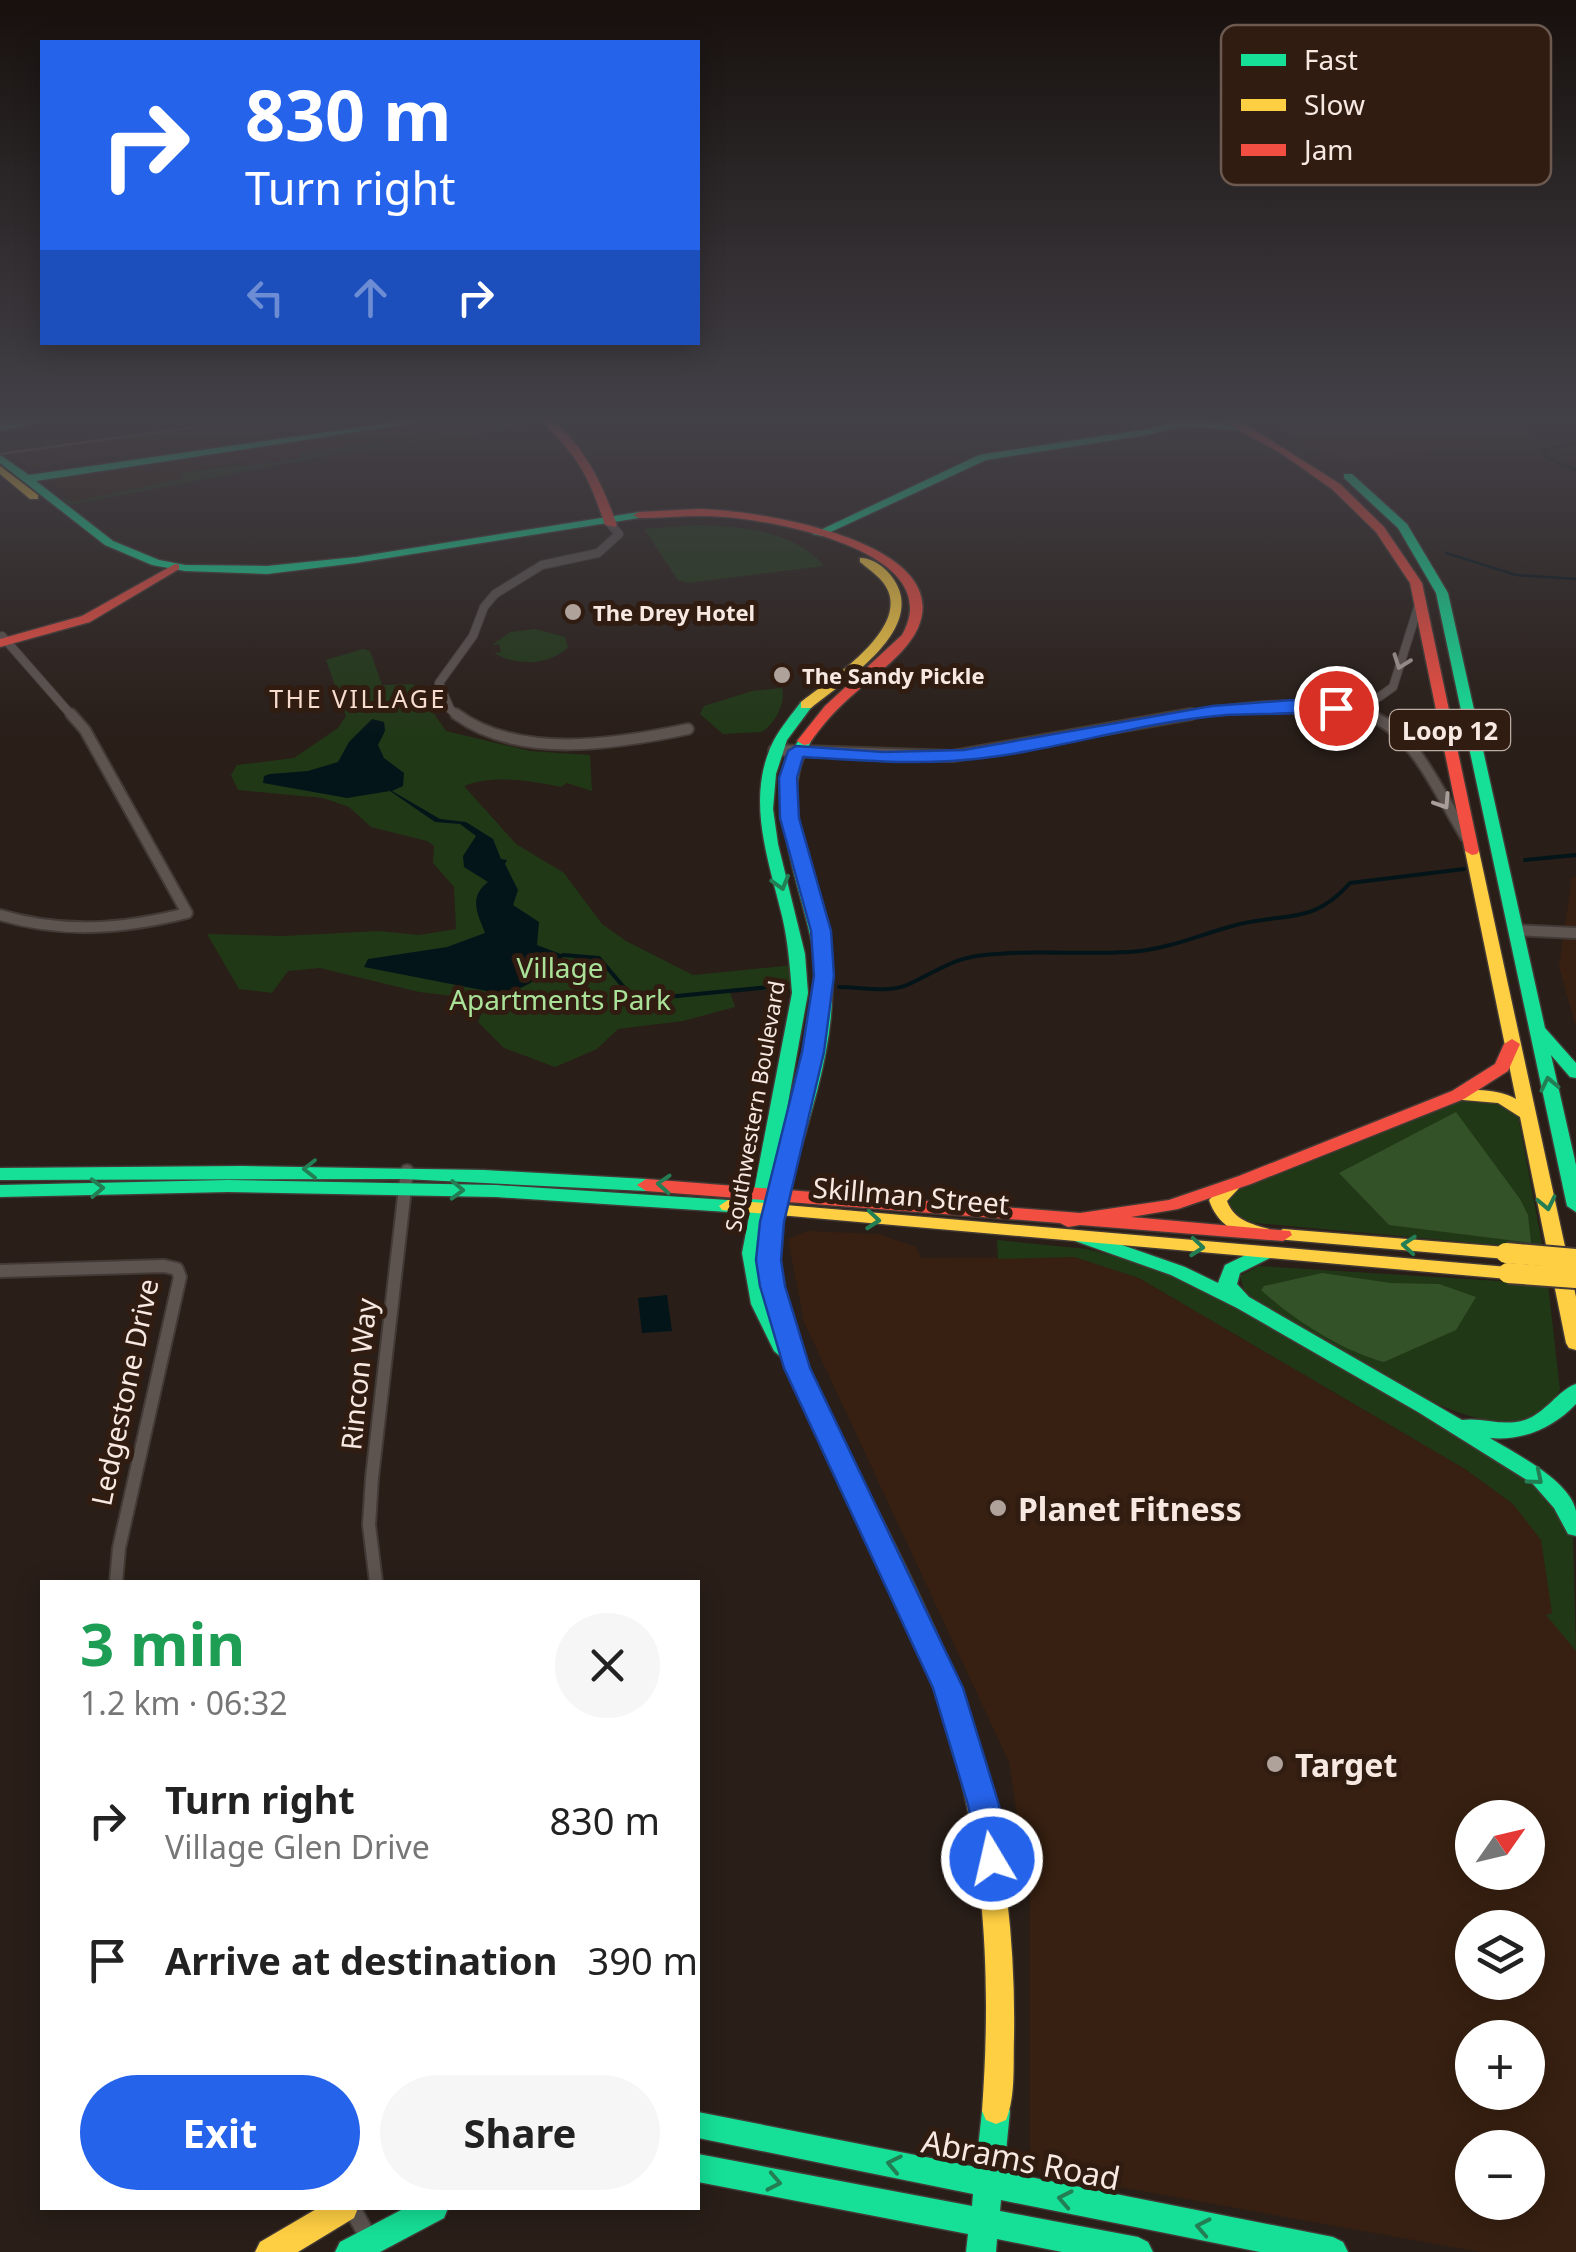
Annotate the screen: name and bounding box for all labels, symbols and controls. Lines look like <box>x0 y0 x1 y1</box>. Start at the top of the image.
legend <box>1221 25 1551 185</box>
text: Fast <box>1304 40 1358 78</box>
text: 830 m <box>245 66 452 162</box>
icon: right <box>80 80 210 210</box>
text: Slow <box>1304 85 1365 123</box>
text: Jam <box>1301 130 1354 168</box>
text: Turn right <box>245 157 456 218</box>
icon: left <box>238 270 293 325</box>
icon: ahead <box>343 270 398 325</box>
icon: right <box>448 270 503 325</box>
place label: The Drey Hotel <box>593 597 755 627</box>
marker: The Drey Hotel <box>562 601 584 623</box>
one-way arrow <box>1392 653 1413 670</box>
place label: The Sandy Pickle <box>802 660 985 690</box>
marker: The Sandy Pickle <box>771 664 793 686</box>
pin <box>1294 666 1379 751</box>
district label: THE VILLAGE <box>269 681 447 715</box>
icon: arrive <box>1309 681 1364 736</box>
road number: Loop 12 <box>1390 710 1510 750</box>
one-way arrow <box>1431 792 1450 810</box>
one-way arrow <box>769 873 790 890</box>
park label: Village Apartments Park <box>449 948 671 1018</box>
street label: Southwestern Boulevard <box>717 978 791 1234</box>
one-way arrow <box>1540 1075 1561 1092</box>
one-way arrow <box>301 1158 316 1180</box>
street label: Skillman Street <box>811 1168 1011 1222</box>
one-way arrow <box>655 1173 671 1195</box>
one-way arrow <box>90 1177 106 1198</box>
one-way arrow <box>450 1179 466 1200</box>
one-way arrow <box>1536 1194 1557 1211</box>
one-way arrow <box>865 1208 881 1230</box>
one-way arrow <box>1189 1235 1205 1257</box>
one-way arrow <box>1400 1235 1416 1257</box>
street label: Ledgestone Drive <box>81 1275 167 1509</box>
street label: Rincon Way <box>331 1296 385 1452</box>
one-way arrow <box>1525 1466 1543 1484</box>
place label: Planet Fitness <box>1018 1487 1242 1530</box>
marker: Planet Fitness <box>987 1497 1009 1519</box>
text: 3 min <box>80 1602 245 1684</box>
button: close <box>555 1613 660 1718</box>
text: 1.2 km · 06:32 <box>80 1681 288 1724</box>
place label: Target <box>1295 1743 1397 1786</box>
marker: Target <box>1264 1753 1286 1775</box>
text: Turn right <box>165 1773 355 1825</box>
icon: right <box>80 1793 135 1848</box>
text: 830 m <box>549 1794 660 1846</box>
north arrow <box>1455 1800 1545 1890</box>
map controls <box>1455 1800 1545 2220</box>
position arrow <box>940 1807 1044 1911</box>
text: Village Glen Drive <box>165 1825 430 1868</box>
button: layers <box>1455 1910 1545 2000</box>
icon: arrive <box>80 1933 135 1988</box>
text: Arrive at destination <box>165 1934 557 1986</box>
text: 390 m <box>587 1934 698 1986</box>
button: + <box>1455 2020 1545 2110</box>
button: Exit <box>80 2075 360 2190</box>
button: Share <box>380 2075 660 2190</box>
street label: Abrams Road <box>918 2119 1124 2199</box>
button: − <box>1455 2130 1545 2220</box>
one-way arrow <box>886 2155 903 2176</box>
one-way arrow <box>766 2170 783 2191</box>
one-way arrow <box>1057 2190 1074 2211</box>
one-way arrow <box>1195 2217 1212 2238</box>

